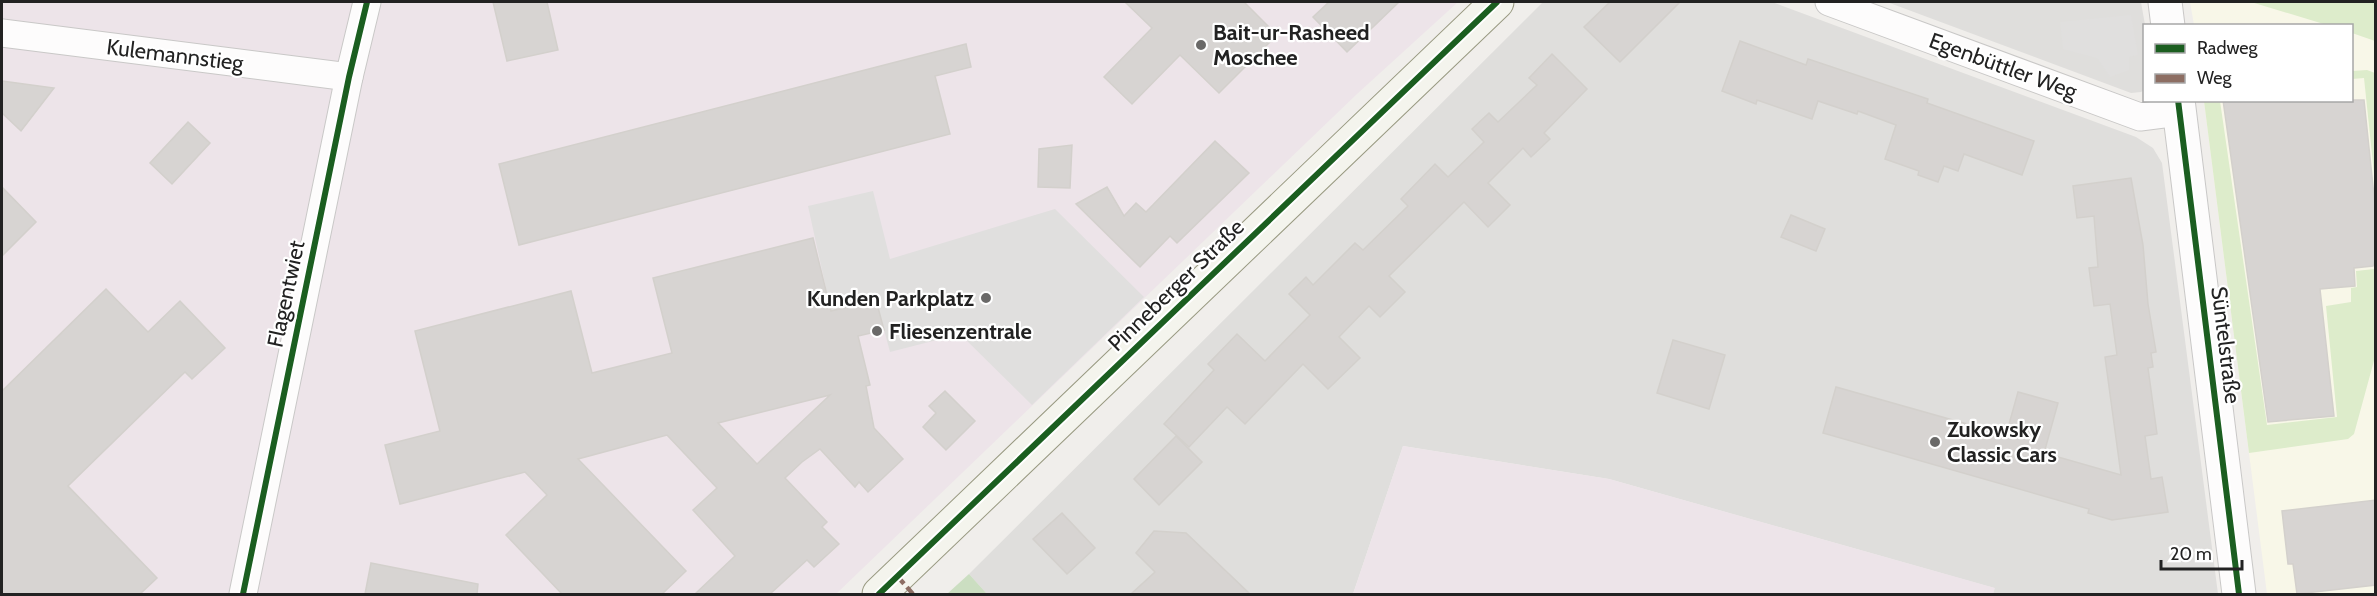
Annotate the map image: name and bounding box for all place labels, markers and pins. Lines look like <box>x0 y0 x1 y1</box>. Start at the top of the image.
place label: Bait-ur-Rasheed Moschee <box>1213 19 1370 71</box>
marker: Bait-ur-Rasheed Moschee <box>1194 38 1208 52</box>
place label: Kunden Parkplatz <box>807 285 975 312</box>
marker: Kunden Parkplatz <box>979 291 993 305</box>
place label: Fliesenzentrale <box>889 318 1032 345</box>
marker: Fliesenzentrale <box>870 324 884 338</box>
place label: Zukowsky Classic Cars <box>1947 416 2057 468</box>
marker: Zukowsky Classic Cars <box>1928 435 1942 449</box>

